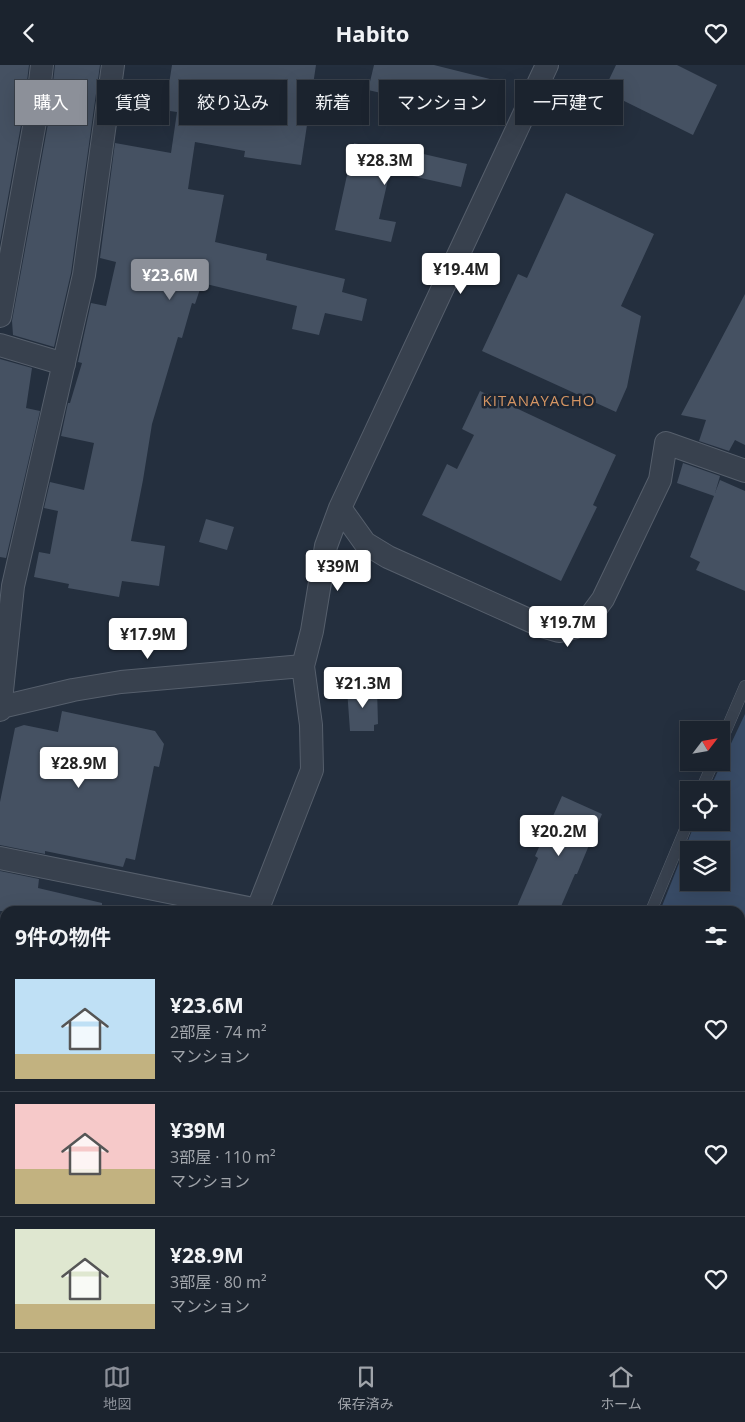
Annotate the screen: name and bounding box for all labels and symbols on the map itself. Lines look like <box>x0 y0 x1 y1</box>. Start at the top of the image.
pin: ¥28.3M <box>344 143 426 186</box>
pin: ¥19.4M <box>420 253 502 295</box>
pin: ¥23.6M <box>129 259 211 301</box>
district label: KITANAYACHO <box>483 390 595 410</box>
pin: ¥39M <box>308 549 368 592</box>
pin: ¥19.7M <box>527 605 609 648</box>
pin: ¥17.9M <box>107 617 189 660</box>
pin: ¥21.3M <box>322 667 404 709</box>
north arrow <box>680 721 730 771</box>
pin: ¥28.9M <box>38 747 120 789</box>
pin: ¥20.2M <box>518 815 600 857</box>

